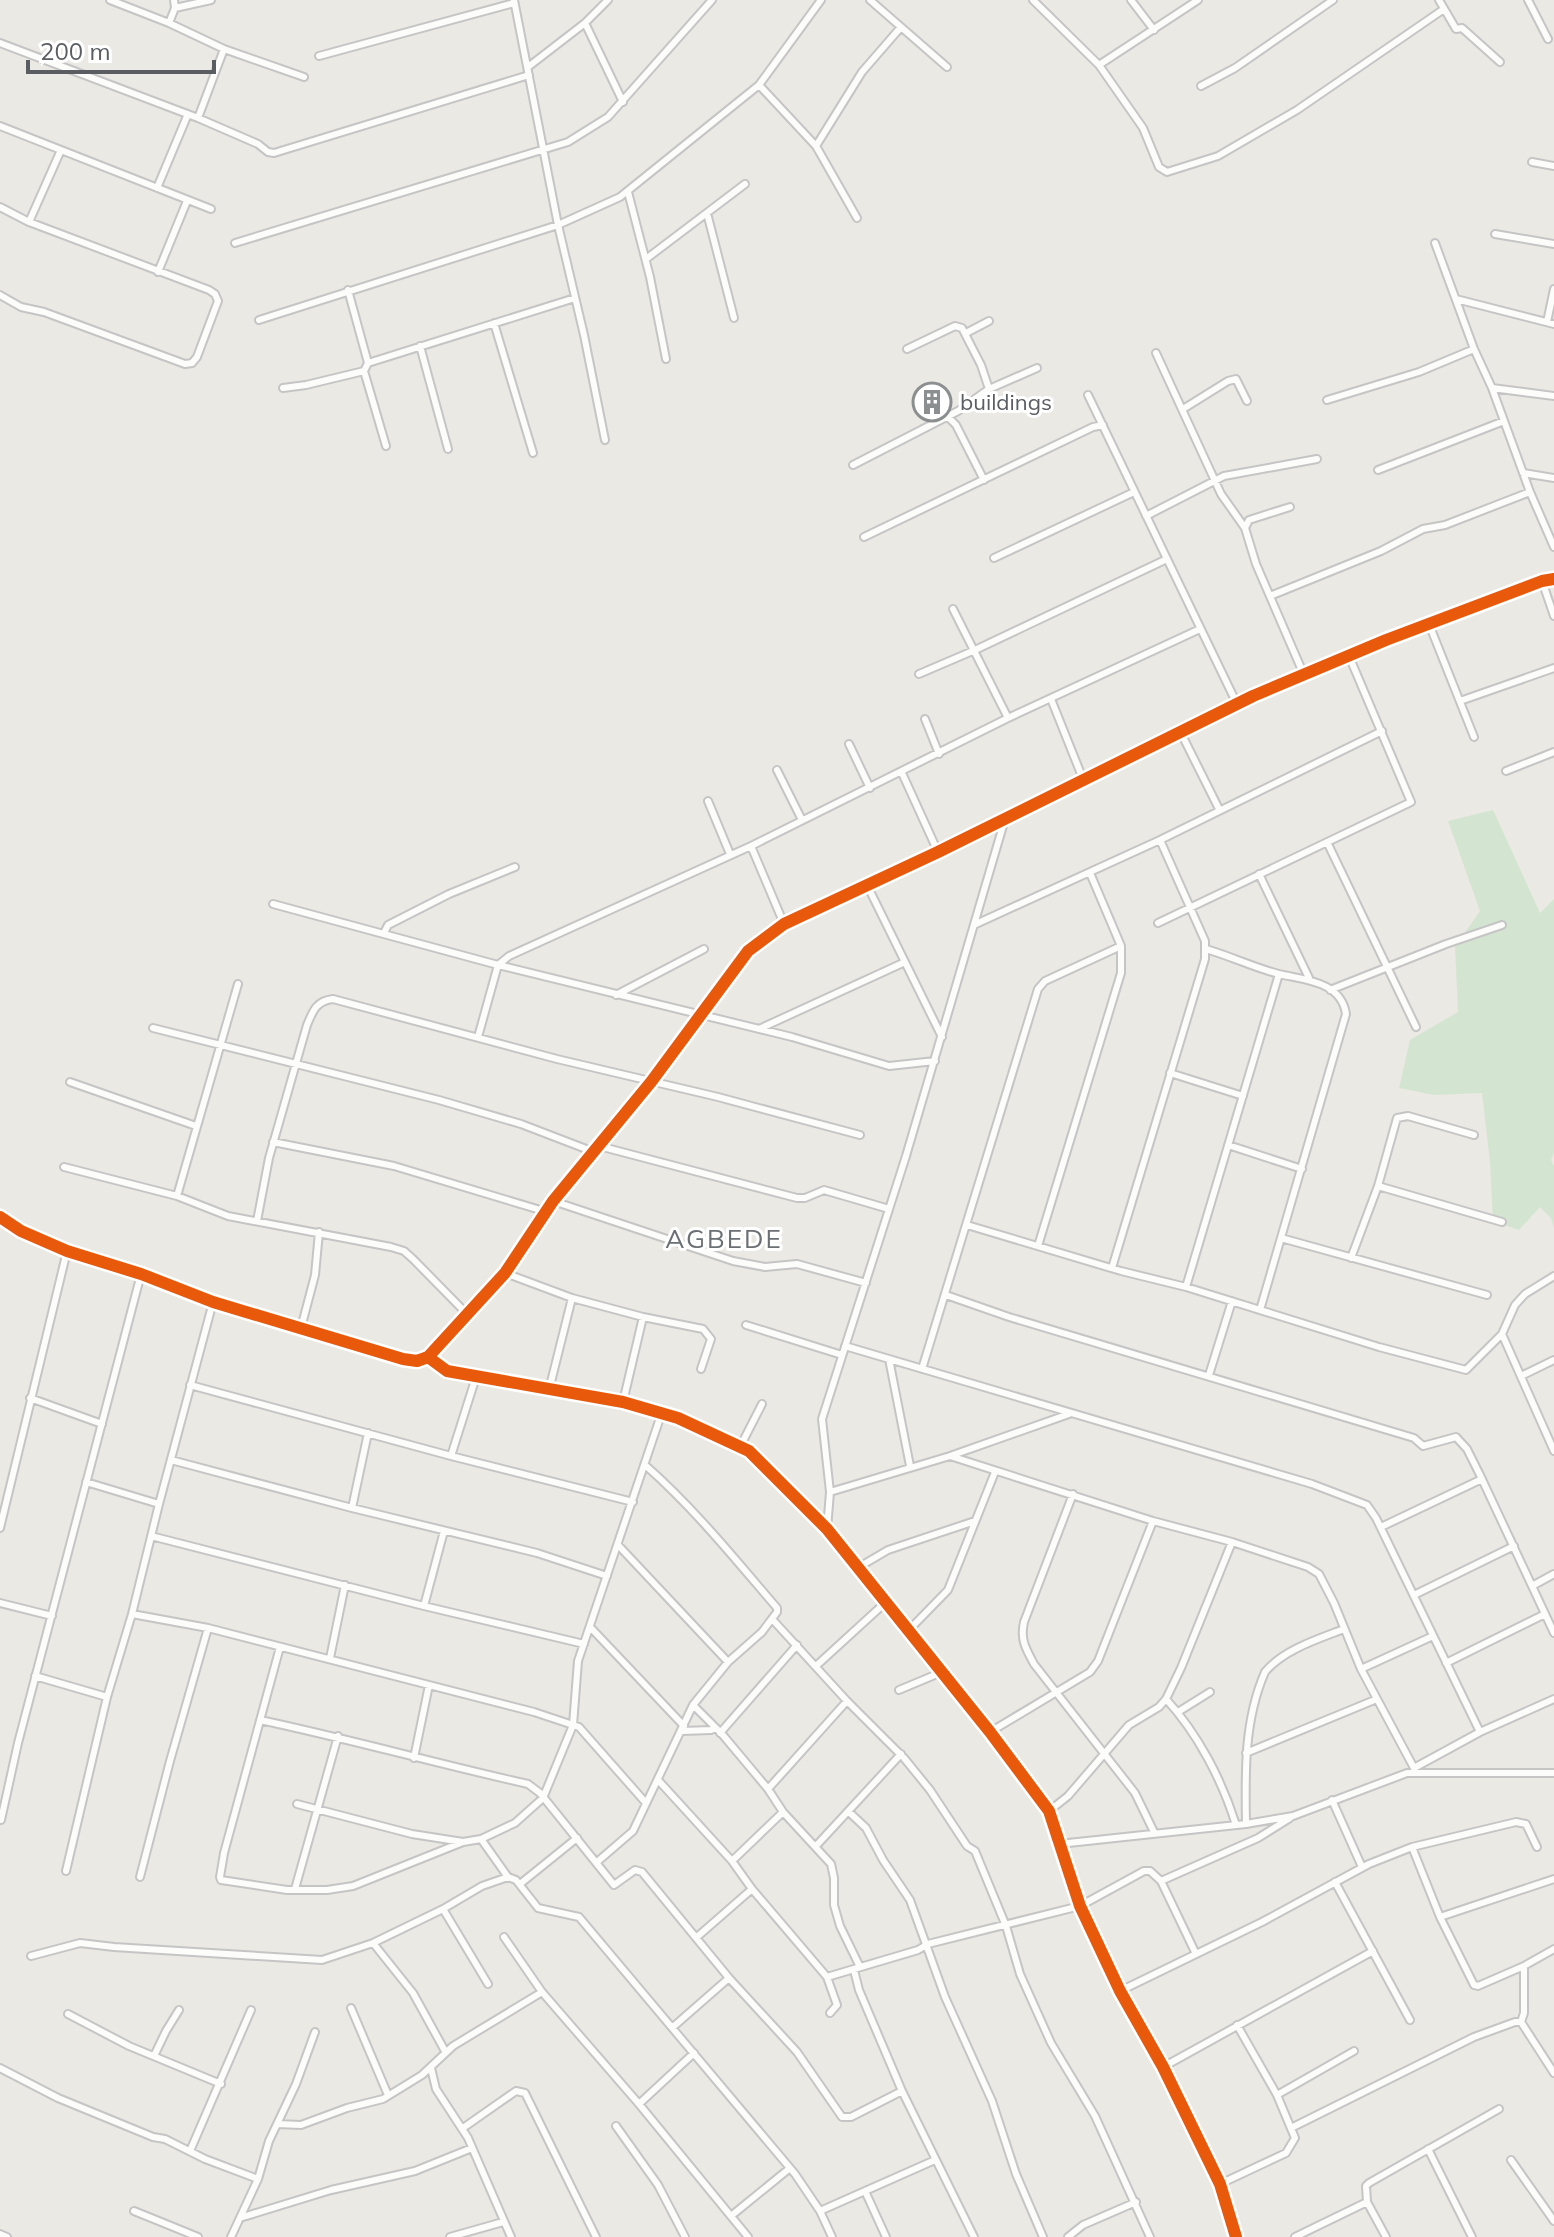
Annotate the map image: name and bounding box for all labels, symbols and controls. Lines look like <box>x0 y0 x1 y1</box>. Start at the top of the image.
scale bar <box>28 24 214 74</box>
text: 200 m <box>40 36 111 66</box>
building icon: buildings <box>911 381 953 423</box>
place label: buildings <box>960 388 1052 416</box>
district label: AGBEDE <box>665 1222 783 1255</box>

